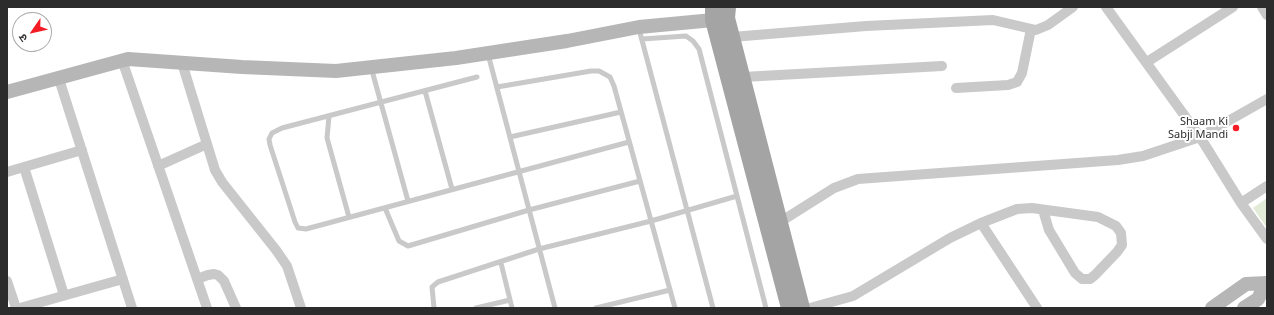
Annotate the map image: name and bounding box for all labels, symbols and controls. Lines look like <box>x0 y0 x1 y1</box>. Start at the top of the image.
north arrow <box>12 12 52 52</box>
text: उ <box>14 32 30 45</box>
place label: Shaam Ki Sabji Mandi <box>1168 115 1228 141</box>
marker: Shaam Ki Sabji Mandi <box>1231 123 1241 133</box>

